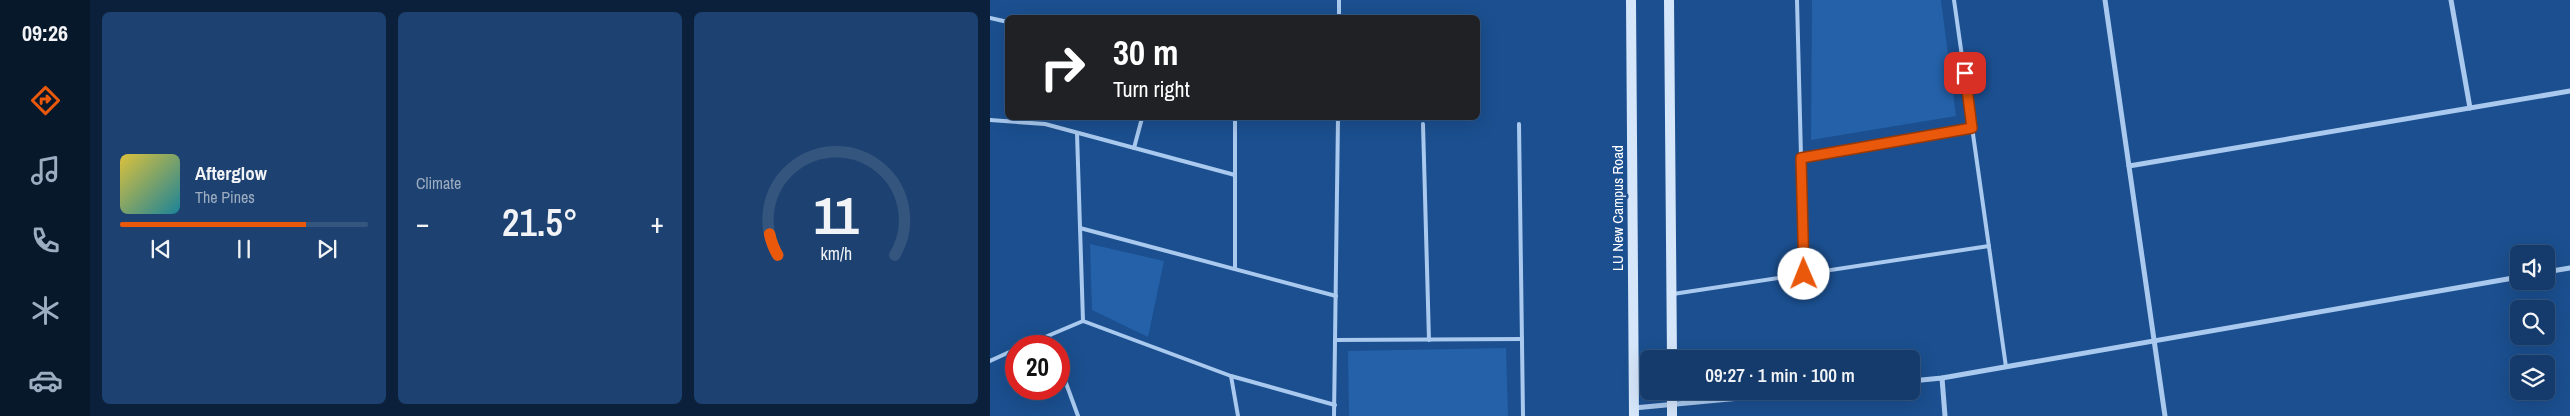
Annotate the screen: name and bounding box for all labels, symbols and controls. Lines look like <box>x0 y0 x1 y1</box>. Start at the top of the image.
text: 09:26 <box>22 18 68 48</box>
text: 30 m <box>1113 29 1178 76</box>
icon: right <box>1030 35 1095 100</box>
pin <box>1944 52 1986 94</box>
icon: arrive <box>1951 59 1979 87</box>
text: Turn right <box>1113 74 1190 104</box>
icon: directions <box>28 83 63 118</box>
street label: LU New Campus Road <box>1607 145 1628 271</box>
icon: music <box>28 153 63 188</box>
text: Afterglow <box>195 160 267 186</box>
text: Climate <box>416 172 461 194</box>
text: 11 <box>813 180 859 250</box>
text: The Pines <box>195 186 255 208</box>
text: 21.5° <box>502 197 578 248</box>
text: − <box>416 204 429 242</box>
text: + <box>651 204 664 242</box>
icon: phone <box>28 223 63 258</box>
icon: previous <box>147 235 175 263</box>
icon: pause <box>230 235 258 263</box>
icon: next <box>313 235 341 263</box>
text: km/h <box>820 242 852 266</box>
map controls <box>2510 245 2555 400</box>
button: sound <box>2510 245 2555 290</box>
position arrow <box>1777 247 1829 299</box>
icon: climate <box>28 293 63 328</box>
button: search <box>2510 300 2555 345</box>
speed limit sign: 20 <box>1005 335 1070 400</box>
button: layers <box>2510 355 2555 400</box>
text: 09:27 · 1 min · 100 m <box>1705 362 1855 388</box>
icon: car <box>28 363 63 398</box>

